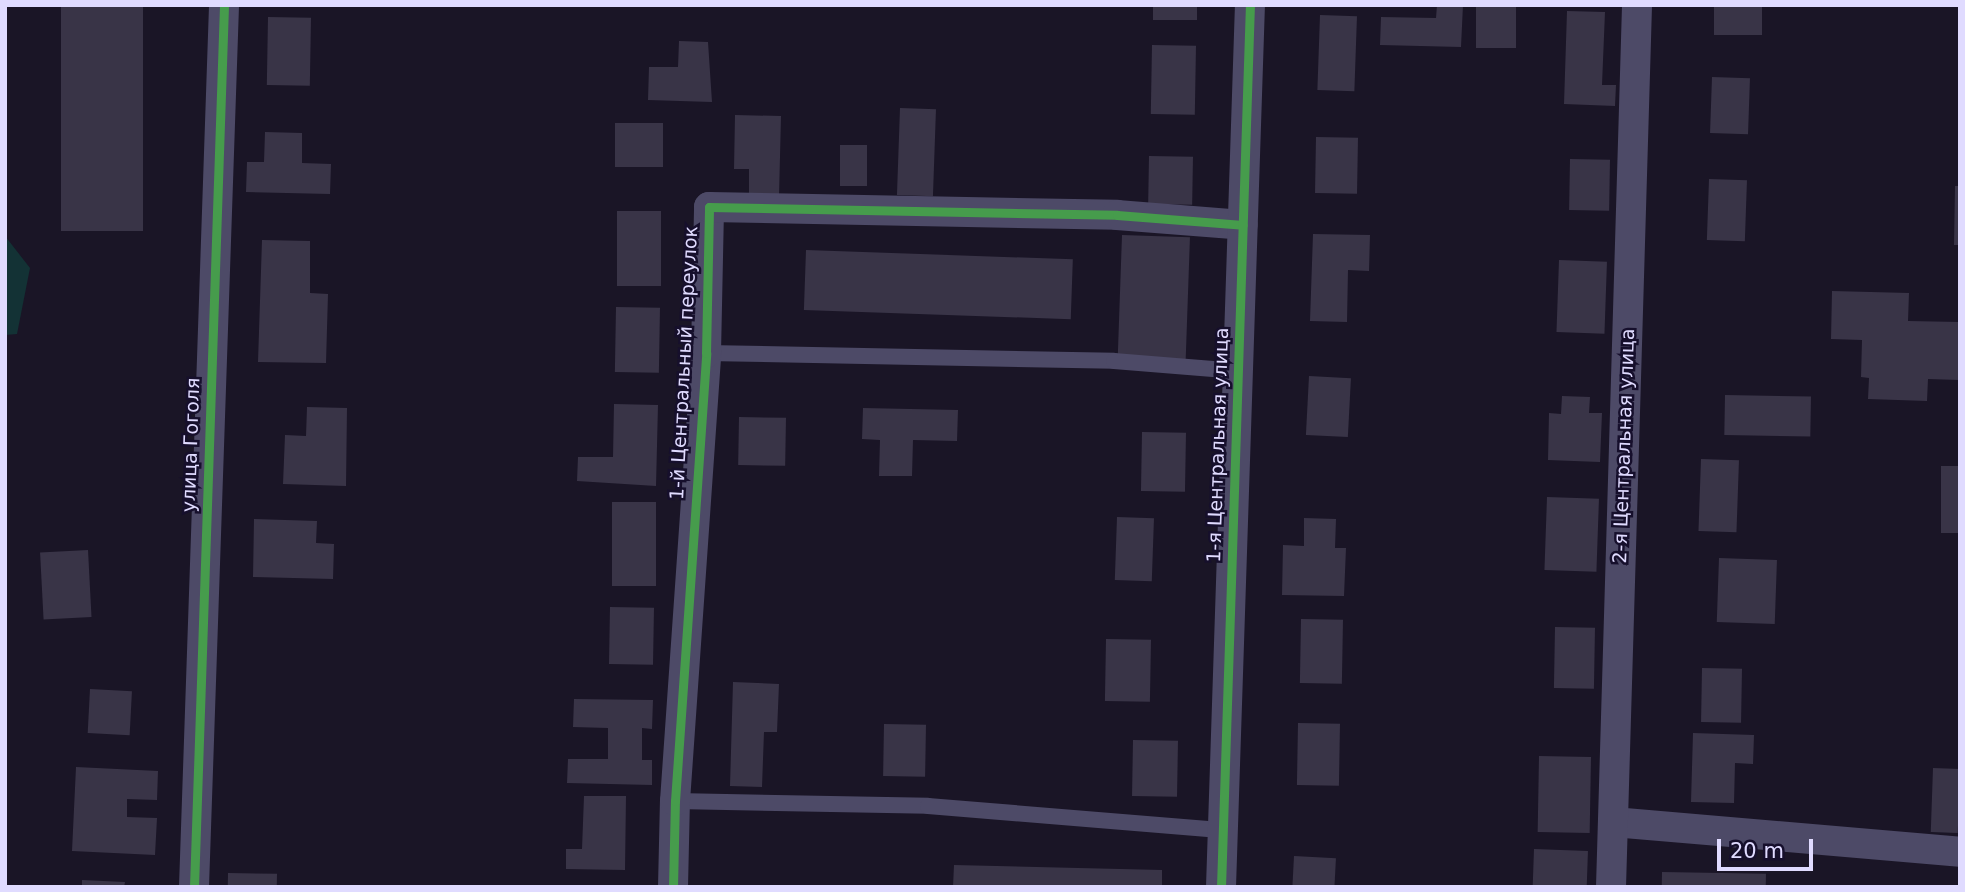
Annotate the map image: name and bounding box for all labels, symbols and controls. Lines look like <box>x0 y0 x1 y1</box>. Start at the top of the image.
street label: 1-й Центральный переулок <box>665 225 703 501</box>
street label: 1-я Центральная улица <box>1203 327 1233 563</box>
street label: 2-я Центральная улица <box>1609 328 1639 564</box>
street label: улица Гоголя <box>177 377 205 513</box>
scale bar <box>1720 826 1816 870</box>
text: 20 m <box>1730 839 1784 863</box>

